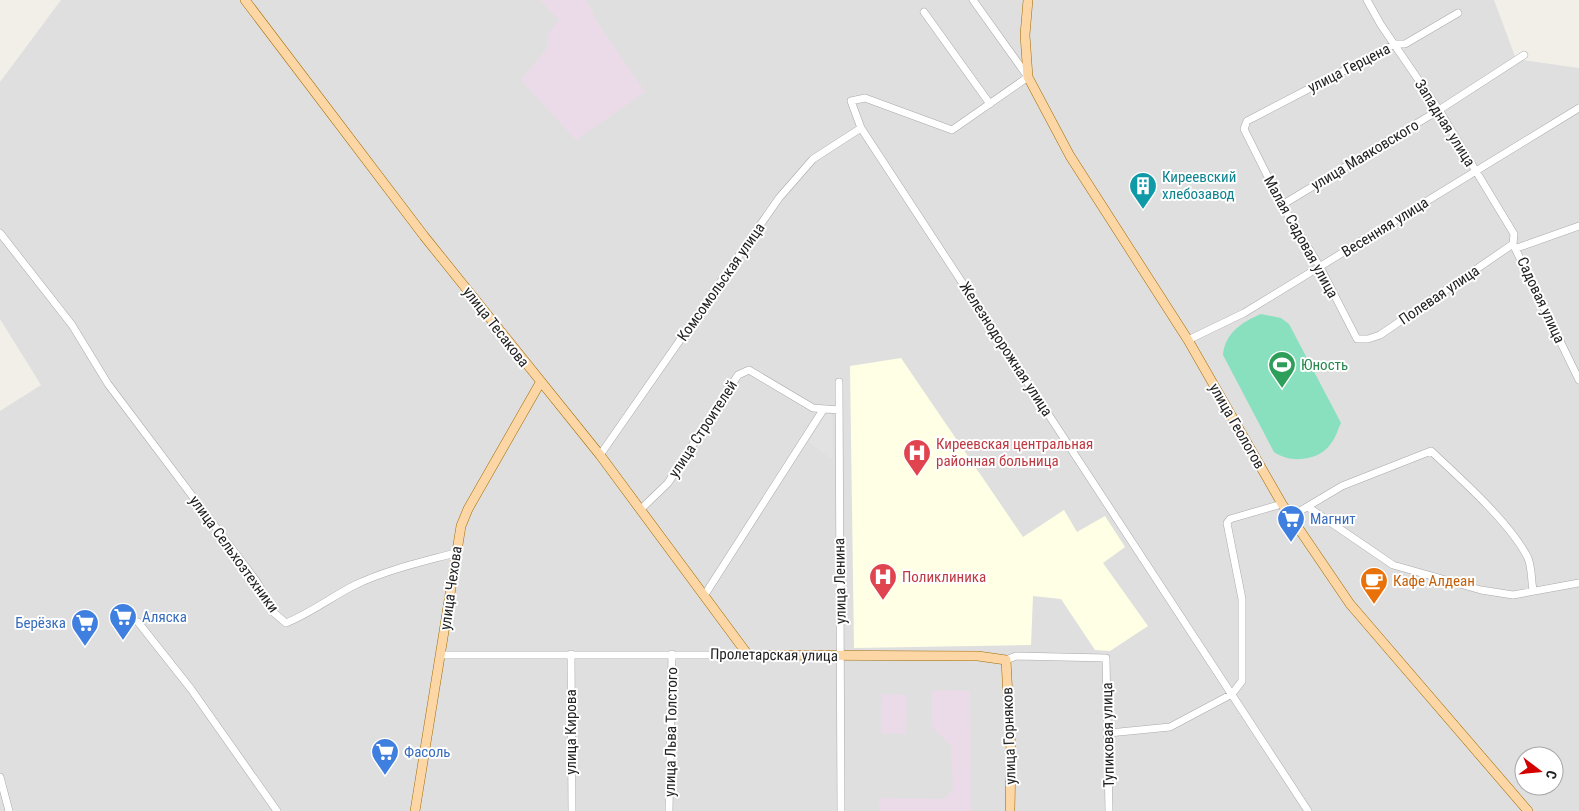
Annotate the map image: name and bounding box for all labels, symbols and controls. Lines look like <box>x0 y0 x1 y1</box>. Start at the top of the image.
street label: улица Герцена <box>1305 40 1393 96</box>
street label: Западная улица <box>1411 76 1479 170</box>
street label: улица Маяковского <box>1308 116 1422 194</box>
place label: Киреевский хлебозавод <box>1162 168 1236 203</box>
building icon: Киреевский хлебозавод <box>1128 171 1158 210</box>
street label: Малая Садовая улица <box>1260 173 1342 301</box>
street label: Весенняя улица <box>1338 193 1432 261</box>
street label: Комсомольская улица <box>673 219 769 345</box>
street label: Садовая улица <box>1513 254 1569 346</box>
street label: Полевая улица <box>1395 262 1483 328</box>
street label: Железнодорожная улица <box>956 278 1056 420</box>
street label: улица Тесакова <box>459 283 533 371</box>
sports icon: Юность <box>1267 350 1297 389</box>
place label: Юность <box>1301 356 1348 374</box>
street label: улица Строителей <box>665 377 741 481</box>
street label: улица Геологов <box>1205 380 1269 472</box>
place label: Киреевская центральная районная больница <box>936 435 1093 470</box>
hospital icon: Киреевская центральная районная больница <box>902 438 932 477</box>
street label: улица Сельхозтехники <box>186 492 282 616</box>
supermarket icon: Магнит <box>1276 504 1306 543</box>
place label: Магнит <box>1310 510 1356 528</box>
street label: улица Ленина <box>830 538 850 624</box>
street label: улица Чехова <box>436 545 466 631</box>
hospital icon: Поликлиника <box>868 562 898 601</box>
cafe icon: Кафе Алдеан <box>1359 566 1389 605</box>
place label: Поликлиника <box>902 568 986 586</box>
place label: Кафе Алдеан <box>1393 572 1475 590</box>
supermarket icon: Аляска <box>108 602 138 641</box>
supermarket icon: Берёзка <box>70 608 100 647</box>
place label: Аляска <box>142 608 187 626</box>
place label: Берёзка <box>15 614 66 632</box>
street label: Пролетарская улица <box>710 645 838 665</box>
street label: улица Льва Толстого <box>661 667 681 797</box>
street label: Тупиковая улица <box>1098 682 1118 788</box>
street label: улица Горняков <box>998 687 1020 785</box>
street label: улица Кирова <box>562 689 580 775</box>
supermarket icon: Фасоль <box>370 737 400 776</box>
place label: Фасоль <box>404 743 451 761</box>
north arrow <box>1514 746 1564 796</box>
text: С <box>1543 769 1560 781</box>

